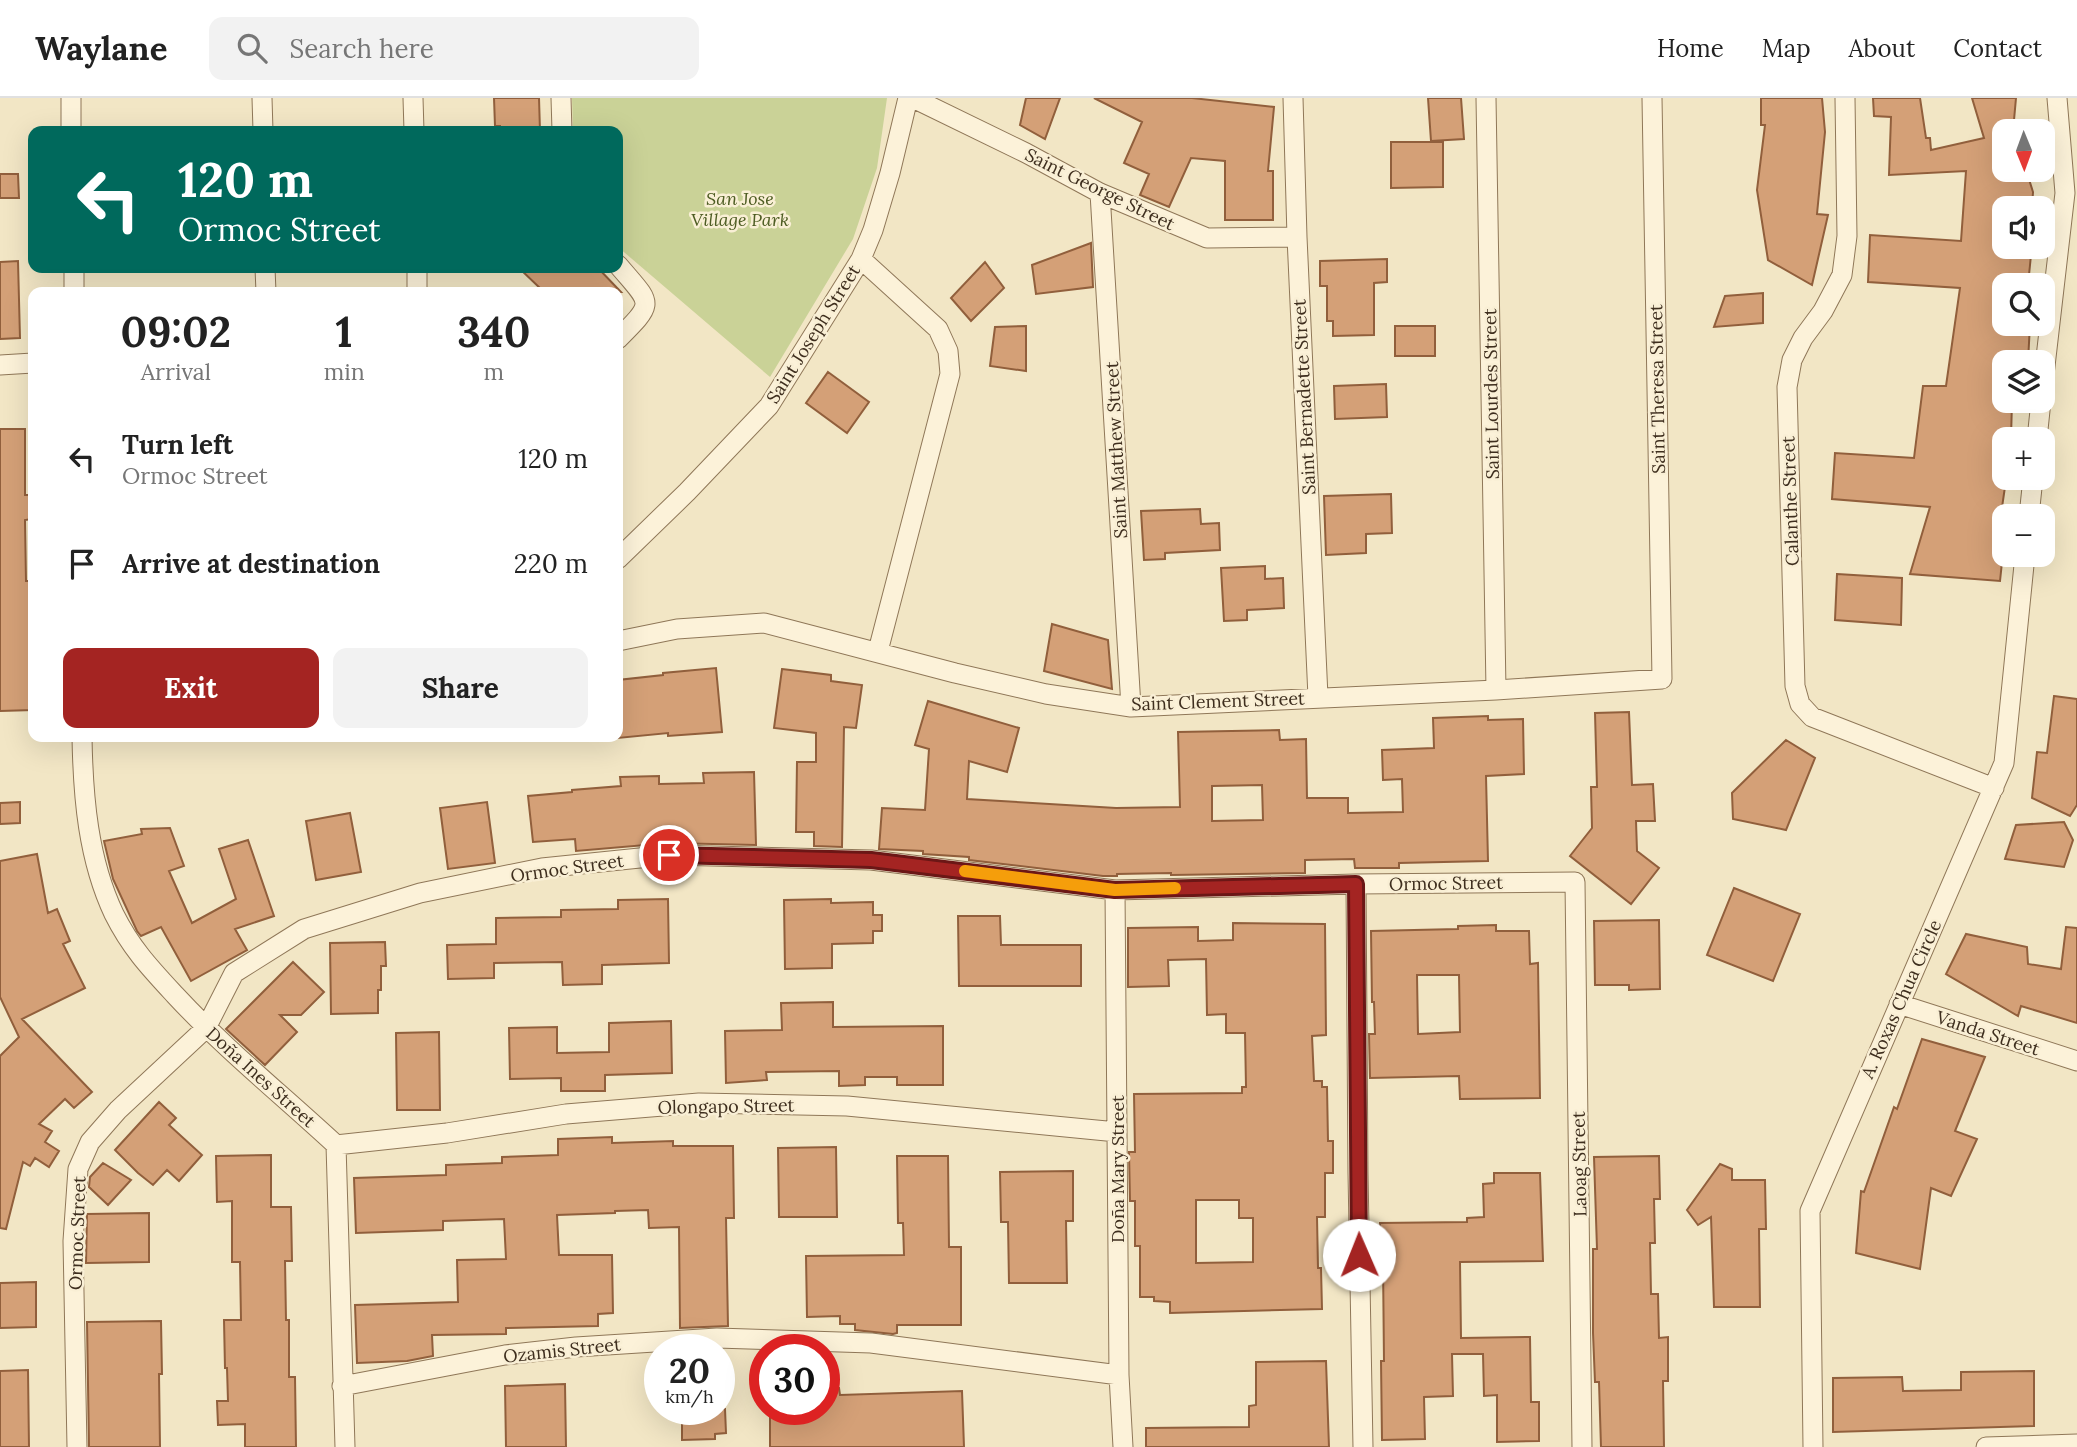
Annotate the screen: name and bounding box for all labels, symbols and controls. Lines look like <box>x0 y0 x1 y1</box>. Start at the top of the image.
search box <box>209 17 699 80</box>
text: Waylane <box>35 27 167 69</box>
icon: search <box>233 29 271 67</box>
text: Search here <box>289 32 434 65</box>
text: Home <box>1657 33 1724 64</box>
text: Map <box>1762 33 1811 64</box>
text: About <box>1849 33 1915 64</box>
text: Contact <box>1953 33 2042 64</box>
north arrow <box>1992 119 2054 182</box>
map controls <box>1992 119 2055 567</box>
street label: Saint George Street <box>1021 143 1179 235</box>
text: 120 m <box>178 148 313 210</box>
icon: left <box>63 154 154 245</box>
park label: San Jose Village Park <box>691 187 789 231</box>
button: sound <box>1992 196 2055 259</box>
text: Ormoc Street <box>178 209 381 250</box>
street label: Saint Joseph Street <box>761 260 865 408</box>
button: search <box>1992 273 2055 336</box>
street label: Saint Bernadette Street <box>1287 299 1321 495</box>
street label: Saint Theresa Street <box>1644 304 1670 474</box>
text: 09:02 <box>121 305 231 359</box>
text: 1 <box>336 305 353 359</box>
text: 340 <box>457 305 530 359</box>
street label: Saint Lourdes Street <box>1478 308 1504 480</box>
button: layers <box>1992 350 2055 413</box>
text: Arrival <box>141 357 211 386</box>
text: min <box>324 357 365 386</box>
text: m <box>484 357 504 386</box>
street label: Saint Matthew Street <box>1100 361 1132 539</box>
button: + <box>1992 427 2055 490</box>
text: Turn left <box>122 428 233 461</box>
street label: Calanthe Street <box>1776 436 1804 566</box>
icon: left <box>63 440 101 478</box>
text: 120 m <box>518 442 588 475</box>
text: Ormoc Street <box>122 461 268 490</box>
button: − <box>1992 504 2055 567</box>
icon: arrive <box>63 545 101 583</box>
text: Arrive at destination <box>122 547 380 580</box>
text: 220 m <box>514 547 588 580</box>
button: Exit <box>63 648 319 728</box>
button: Share <box>333 648 588 728</box>
street label: Saint Clement Street <box>1131 686 1305 716</box>
pin <box>639 825 699 885</box>
icon: arrive <box>650 836 688 874</box>
street label: Ormoc Street <box>509 849 625 887</box>
street label: Ormoc Street <box>1389 871 1503 895</box>
street label: A. Roxas Chua Circle <box>1855 916 1947 1083</box>
street label: Vanda Street <box>1932 1005 2043 1061</box>
street label: Doña Ines Street <box>201 1022 321 1132</box>
street label: Olongapo Street <box>657 1093 795 1119</box>
street label: Doña Mary Street <box>1106 1095 1129 1243</box>
street label: Laoag Street <box>1567 1111 1591 1217</box>
street label: Ormoc Street <box>64 1176 90 1290</box>
position arrow <box>1322 1218 1396 1292</box>
street label: Ozamis Street <box>502 1332 622 1368</box>
speed limit sign: 30 <box>749 1334 840 1425</box>
text: 20 <box>669 1348 710 1393</box>
text: km/h <box>665 1385 714 1408</box>

